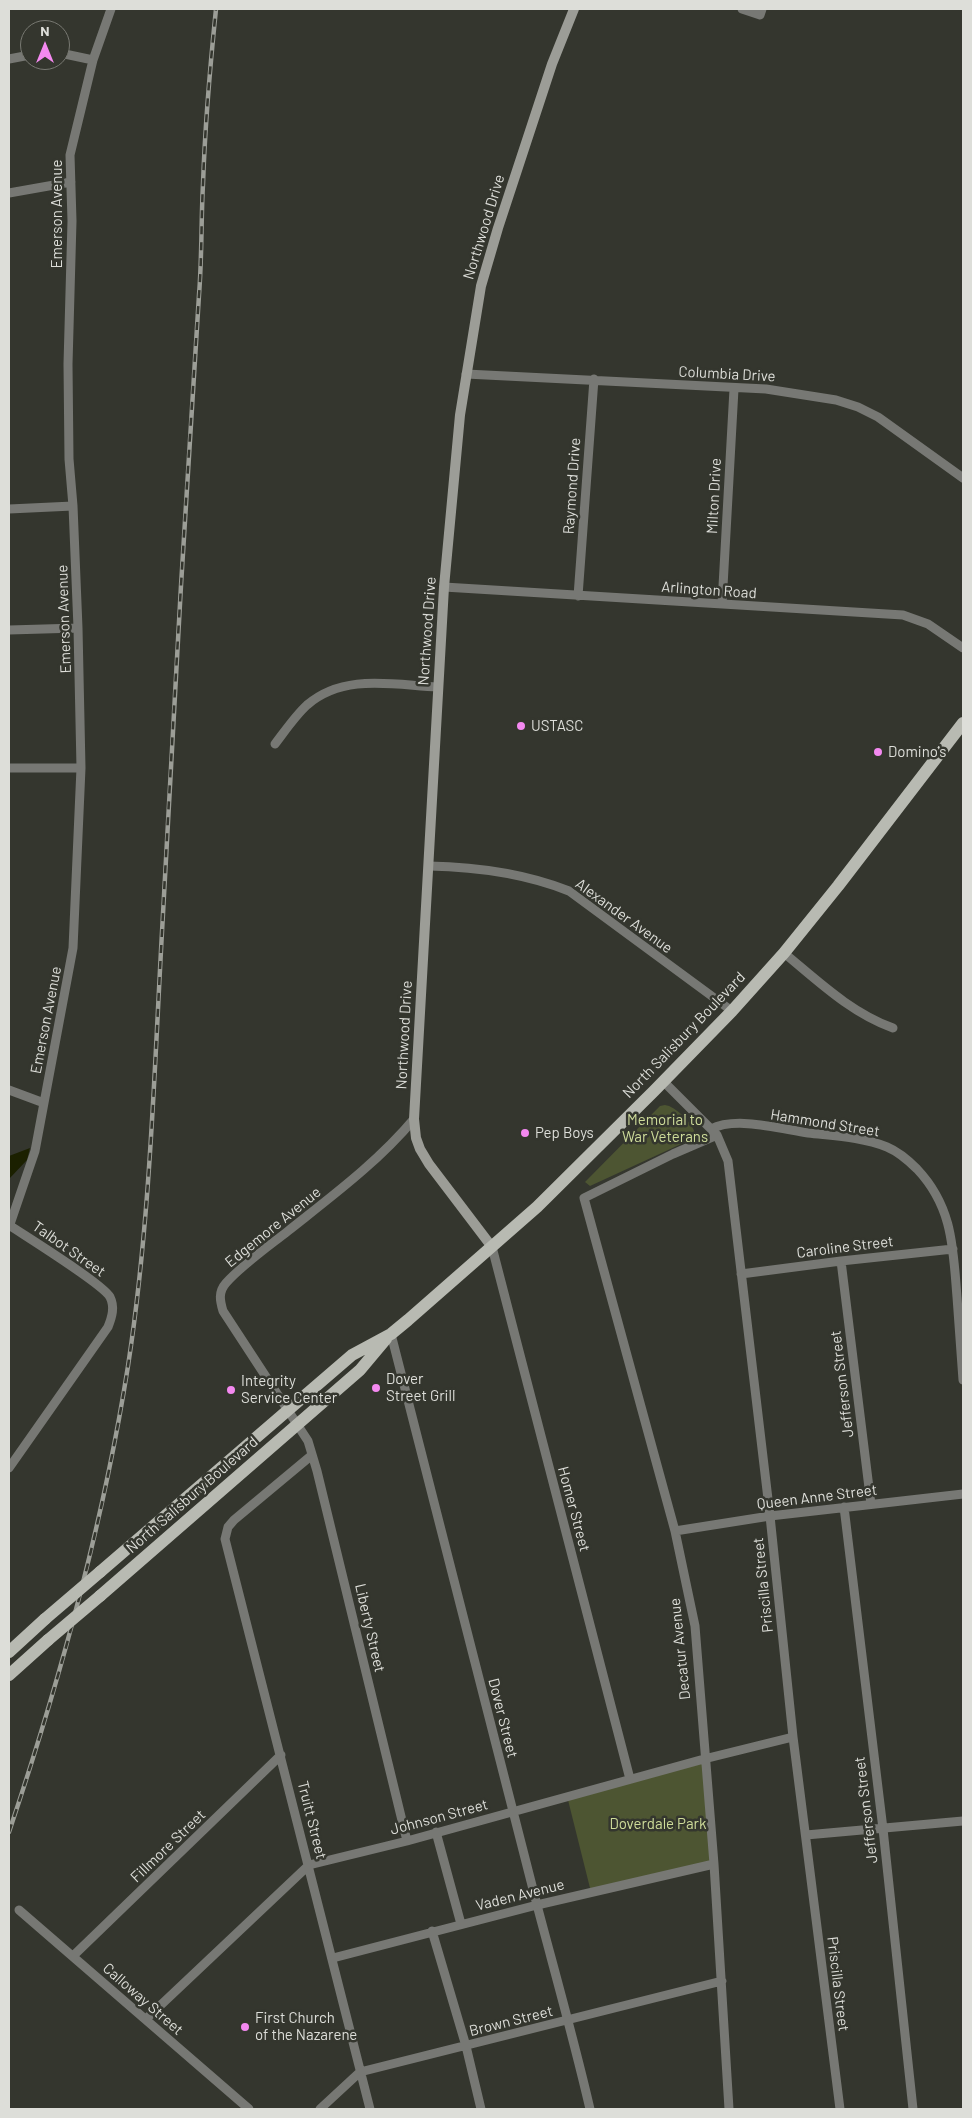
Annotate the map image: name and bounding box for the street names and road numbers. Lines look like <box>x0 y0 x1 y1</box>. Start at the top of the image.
street label: Emerson Avenue <box>48 160 66 268</box>
street label: Northwood Drive <box>459 172 509 282</box>
street label: Columbia Drive <box>678 362 776 386</box>
street label: Raymond Drive <box>560 437 584 535</box>
street label: Milton Drive <box>703 458 725 534</box>
street label: Emerson Avenue <box>53 564 75 674</box>
street label: Northwood Drive <box>414 576 440 686</box>
street label: Arlington Road <box>661 578 757 602</box>
street label: Alexander Avenue <box>572 875 676 957</box>
street label: Emerson Avenue <box>27 965 65 1075</box>
street label: North Salisbury Boulevard <box>619 968 749 1102</box>
street label: Northwood Drive <box>392 980 416 1090</box>
street label: Hammond Street <box>769 1105 881 1141</box>
street label: Edgemore Avenue <box>222 1183 324 1271</box>
street label: Talbot Street <box>29 1217 109 1281</box>
street label: Caroline Street <box>796 1232 894 1262</box>
street label: Jefferson Street <box>827 1330 857 1438</box>
street label: North Salisbury Boulevard <box>123 1433 261 1557</box>
street label: Homer Street <box>554 1464 594 1554</box>
street label: Queen Anne Street <box>756 1481 878 1513</box>
street label: Priscilla Street <box>749 1537 777 1633</box>
street label: Liberty Street <box>351 1582 389 1674</box>
street label: Decatur Avenue <box>666 1597 694 1701</box>
street label: Dover Street <box>484 1676 522 1760</box>
street label: Jefferson Street <box>851 1756 881 1864</box>
street label: Truitt Street <box>294 1779 330 1861</box>
street label: Johnson Street <box>388 1795 490 1839</box>
street label: Fillmore Street <box>127 1806 209 1886</box>
street label: Vaden Avenue <box>474 1875 566 1915</box>
street label: Priscilla Street <box>823 1935 853 2033</box>
street label: Calloway Street <box>99 1959 187 2039</box>
street label: Brown Street <box>467 2002 555 2040</box>

